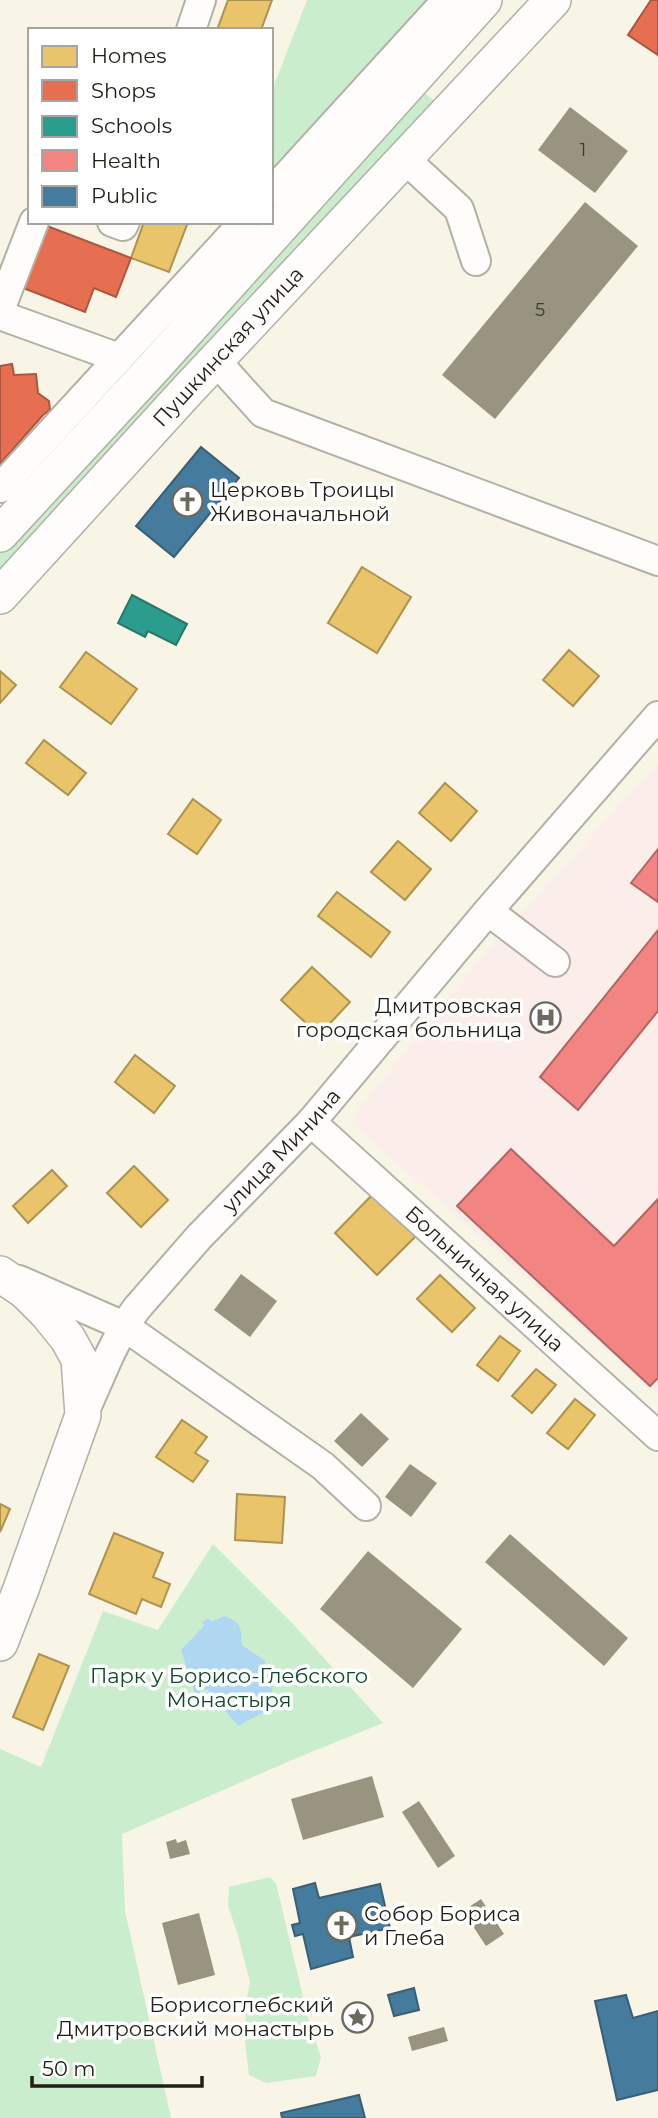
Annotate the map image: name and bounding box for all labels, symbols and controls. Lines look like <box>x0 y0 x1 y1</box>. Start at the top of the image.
legend <box>28 28 273 224</box>
text: Homes <box>91 43 166 68</box>
text: Shops <box>91 78 156 103</box>
text: Schools <box>91 113 172 138</box>
house number: 1 <box>580 139 586 161</box>
text: Health <box>91 148 161 173</box>
text: Public <box>91 183 158 208</box>
street label: Пушкинская улица <box>148 261 309 432</box>
house number: 5 <box>535 299 545 321</box>
place label: Церковь Троицы Живоначальной <box>210 477 395 526</box>
church icon: Церковь Троицы Живоначальной <box>170 485 204 519</box>
place label: Дмитровская городская больница <box>296 993 522 1042</box>
hospital icon: Дмитровская городская больница <box>528 1001 562 1035</box>
street label: улица Минина <box>216 1083 346 1218</box>
street label: Больничная улица <box>400 1201 569 1357</box>
park label: Парк у Борисо-Глебского Монастыря <box>90 1663 368 1712</box>
place label: Собор Бориса и Глеба <box>364 1901 521 1950</box>
church icon: Собор Бориса и Глеба <box>324 1909 358 1943</box>
place label: Борисоглебский Дмитровский монастырь <box>57 1992 334 2041</box>
place icon: Борисоглебский Дмитровский монастырь <box>340 2000 374 2034</box>
scale bar <box>32 2044 201 2088</box>
text: 50 m <box>42 2056 96 2081</box>

